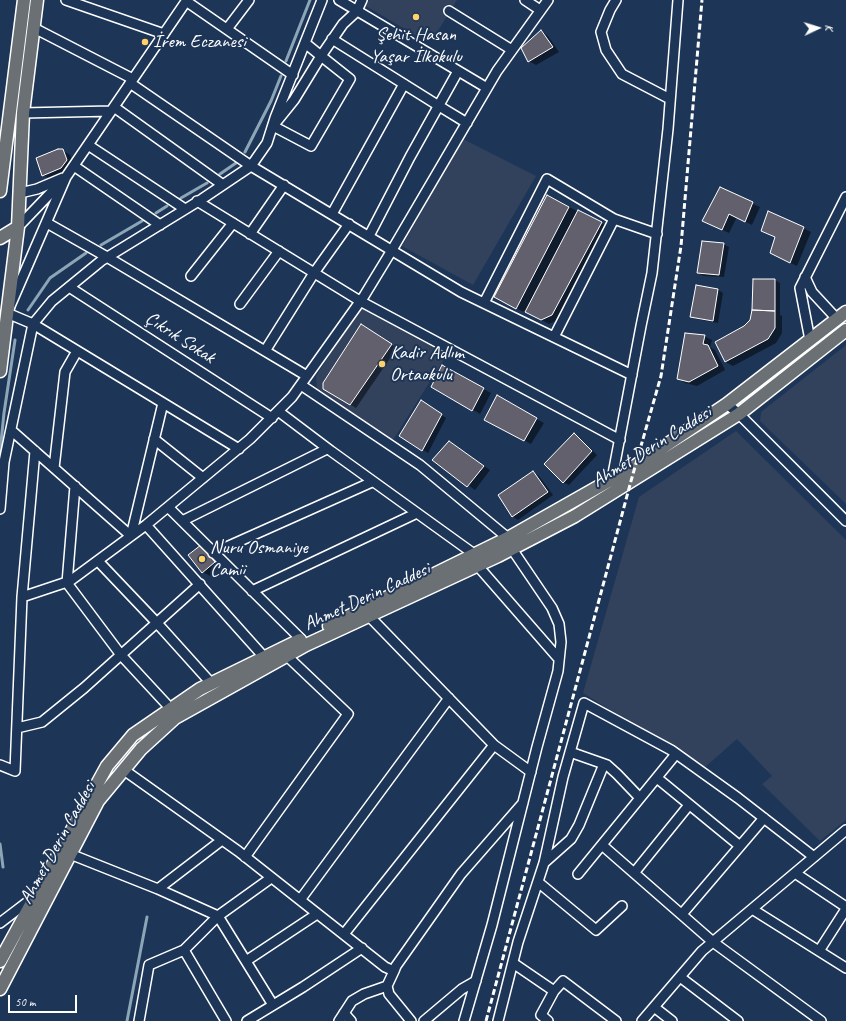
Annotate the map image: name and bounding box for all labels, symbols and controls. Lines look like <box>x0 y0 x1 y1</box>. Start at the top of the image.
north arrow <box>798 8 838 48</box>
marker: Şehit Hasan Yaşar İlkokulu <box>411 12 421 22</box>
place label: Şehit Hasan Yaşar İlkokulu <box>370 24 462 68</box>
text: K <box>823 24 837 30</box>
place label: İrem Eczanesi <box>153 31 246 53</box>
marker: İrem Eczanesi <box>140 37 150 47</box>
street label: Çıkrık Sokak <box>141 307 219 369</box>
place label: Kadir Adlım Ortaokulu <box>390 342 464 386</box>
marker: Kadir Adlım Ortaokulu <box>377 359 387 369</box>
street label: Ahmet Derin Caddesi <box>588 401 716 493</box>
place label: Nuru Osmaniye Camii <box>210 537 308 581</box>
marker: Nuru Osmaniye Camii <box>197 554 207 564</box>
street label: Ahmet Derin Caddesi <box>300 558 434 636</box>
street label: Ahmet Derin Caddesi <box>15 778 101 908</box>
scale bar <box>10 987 79 1013</box>
text: 50 m <box>15 994 35 1010</box>

